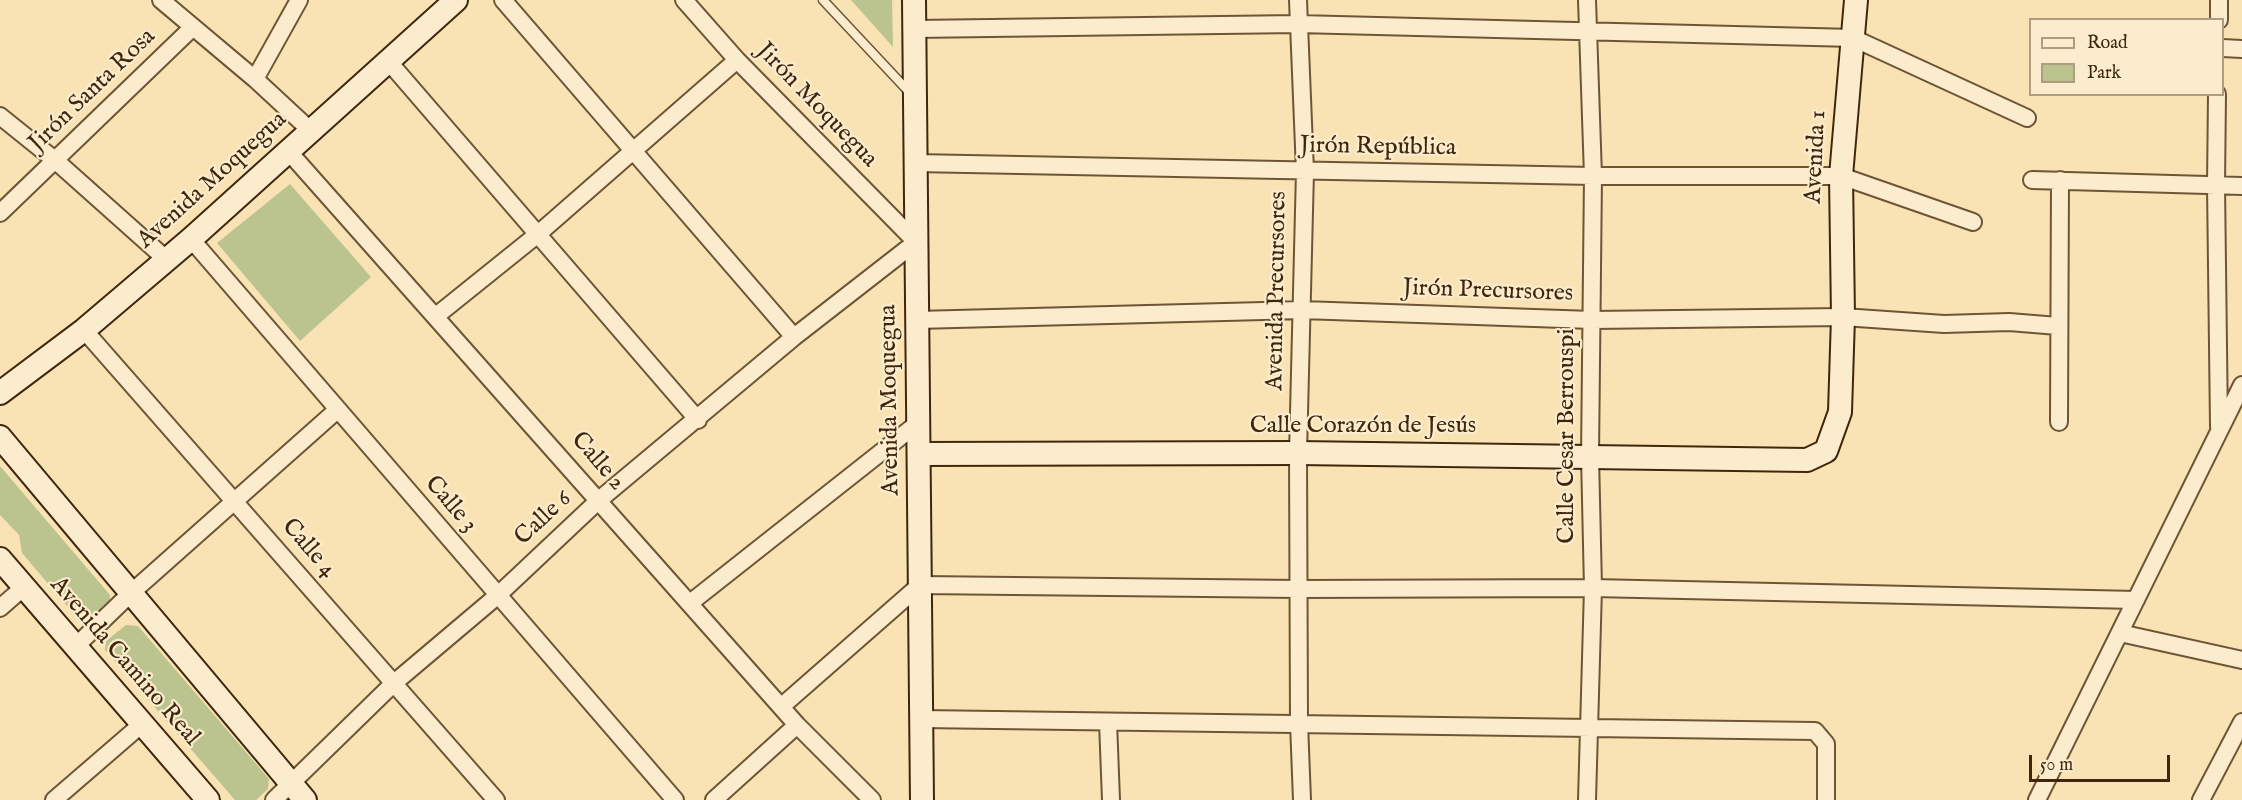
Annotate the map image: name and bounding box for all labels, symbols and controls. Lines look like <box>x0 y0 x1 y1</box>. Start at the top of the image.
legend <box>2029 18 2224 96</box>
street label: Jirón Santa Rosa <box>24 23 162 159</box>
text: Road <box>2087 32 2128 55</box>
street label: Jirón Moquegua <box>749 38 883 174</box>
text: Park <box>2087 62 2121 85</box>
street label: Avenida Moquegua <box>132 106 294 256</box>
street label: Avenida 1 <box>1800 109 1834 205</box>
street label: Jirón República <box>1300 132 1456 164</box>
street label: Avenida Precursores <box>1262 191 1294 391</box>
street label: Jirón Precursores <box>1402 275 1574 309</box>
street label: Avenida Moquegua <box>875 304 907 496</box>
street label: Calle Cesar Berrouspi <box>1554 328 1582 544</box>
street label: Calle Corazón de Jesús <box>1250 413 1476 441</box>
street label: Calle 2 <box>564 427 630 497</box>
street label: Calle 3 <box>418 471 482 539</box>
street label: Calle 6 <box>510 486 578 552</box>
street label: Calle 4 <box>275 514 341 584</box>
street label: Avenida Camino Real <box>43 572 205 752</box>
scale bar <box>2032 743 2173 781</box>
text: 50 m <box>2040 754 2073 777</box>

